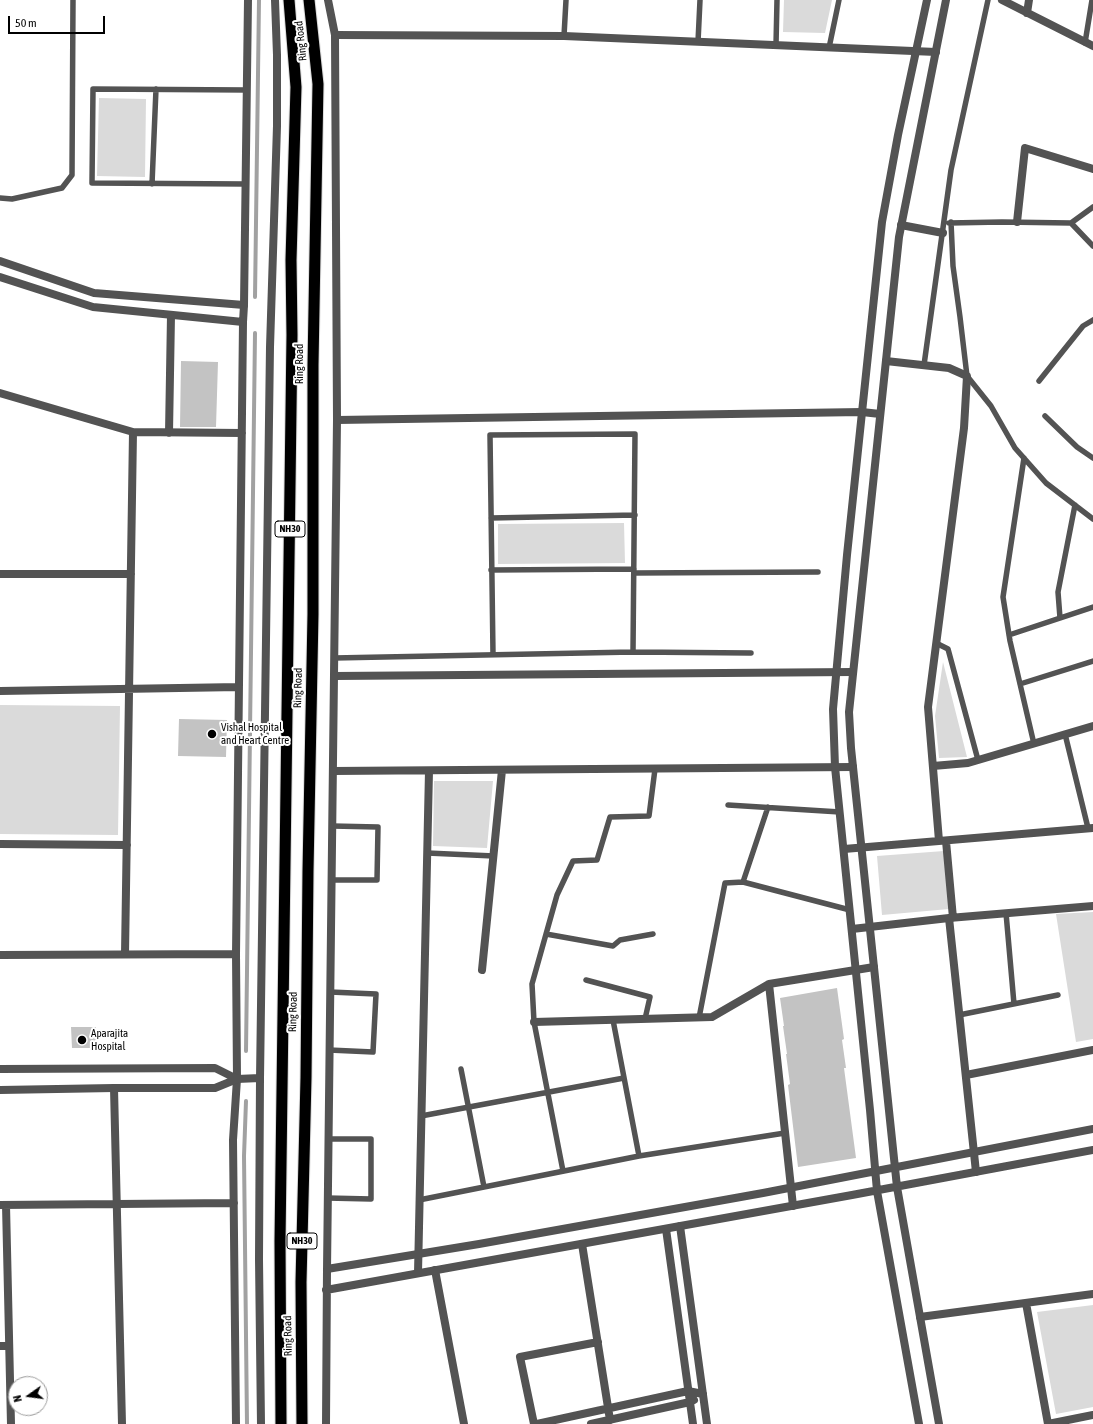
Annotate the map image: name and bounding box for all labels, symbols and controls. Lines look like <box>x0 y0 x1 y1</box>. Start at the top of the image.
scale bar <box>10 8 107 34</box>
text: 50 m <box>15 16 37 30</box>
street label: Ring Road <box>292 20 310 62</box>
street label: Ring Road <box>293 344 307 384</box>
road number: NH30 <box>275 521 305 537</box>
street label: Ring Road <box>291 668 305 708</box>
place label: Vishal Hospital and Heart Centre <box>221 721 289 747</box>
marker: Vishal Hospital and Heart Centre <box>206 728 218 740</box>
street label: Ring Road <box>286 992 300 1032</box>
place label: Aparajita Hospital <box>91 1027 128 1053</box>
marker: Aparajita Hospital <box>76 1034 88 1046</box>
road number: NH30 <box>287 1233 317 1249</box>
street label: Ring Road <box>281 1316 295 1356</box>
north arrow <box>8 1376 48 1416</box>
text: N <box>11 1394 24 1403</box>

